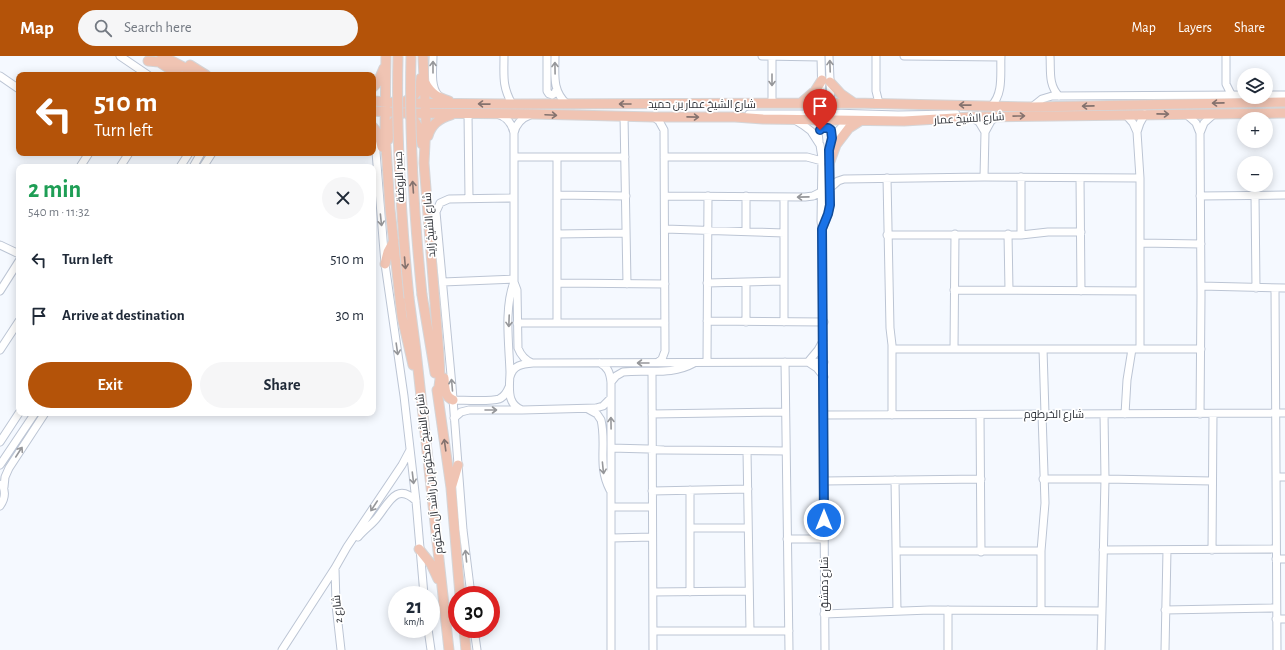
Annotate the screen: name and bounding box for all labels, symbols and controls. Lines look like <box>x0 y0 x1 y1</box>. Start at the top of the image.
search box <box>78 10 358 46</box>
icon: search <box>92 17 114 39</box>
text: Map <box>20 19 54 38</box>
text: Search here <box>124 20 192 35</box>
text: Map <box>1131 21 1156 35</box>
text: Layers <box>1178 21 1212 35</box>
text: Share <box>1234 21 1265 35</box>
one-way arrow <box>826 60 833 73</box>
one-way arrow <box>429 61 437 74</box>
one-way arrow <box>551 62 559 75</box>
map controls <box>1237 68 1273 192</box>
button: layers <box>1237 68 1273 104</box>
one-way arrow <box>768 73 776 86</box>
icon: left <box>28 88 80 140</box>
text: 510 m <box>94 89 158 117</box>
pin <box>803 89 837 130</box>
icon: arrive <box>809 95 831 117</box>
street label: شارع الشيخ عمار بن حميد <box>648 99 756 112</box>
one-way arrow <box>1212 99 1225 107</box>
one-way arrow <box>478 100 491 108</box>
one-way arrow <box>619 100 632 108</box>
one-way arrow <box>959 101 972 109</box>
one-way arrow <box>1082 102 1095 109</box>
one-way arrow <box>1156 110 1169 118</box>
one-way arrow <box>544 111 557 118</box>
street label: شارع الشيخ عمار <box>932 111 1005 128</box>
one-way arrow <box>1012 112 1025 120</box>
button: + <box>1237 112 1273 148</box>
one-way arrow <box>686 113 699 121</box>
text: Turn left <box>94 122 153 140</box>
street label: جسر الروضة <box>393 151 407 203</box>
button: − <box>1237 156 1273 192</box>
button: close <box>322 177 364 219</box>
text: 2 min <box>28 178 81 202</box>
one-way arrow <box>409 181 416 194</box>
street label: شارع الشيخ زايد <box>422 192 439 258</box>
one-way arrow <box>797 193 810 201</box>
text: 540 m · 11:32 <box>28 206 90 219</box>
one-way arrow <box>377 213 385 226</box>
icon: left <box>28 249 50 271</box>
text: Turn left <box>62 252 113 267</box>
text: 510 m <box>330 252 364 267</box>
one-way arrow <box>401 256 409 269</box>
icon: arrive <box>28 305 50 327</box>
text: Arrive at destination <box>62 308 185 323</box>
text: 30 m <box>335 308 364 323</box>
one-way arrow <box>505 314 512 327</box>
one-way arrow <box>393 342 401 355</box>
one-way arrow <box>637 359 650 366</box>
button: Exit <box>28 362 192 408</box>
button: Share <box>200 362 364 408</box>
one-way arrow <box>448 379 455 392</box>
street label: شارع الشيخ مكتوم بن راشد آل مكتوم <box>413 393 447 555</box>
one-way arrow <box>484 406 497 414</box>
street label: شارع الخرطوم <box>1024 409 1084 422</box>
one-way arrow <box>607 417 615 430</box>
one-way arrow <box>441 439 449 452</box>
one-way arrow <box>15 447 23 458</box>
one-way arrow <box>600 461 607 474</box>
one-way arrow <box>409 471 417 484</box>
position arrow <box>803 499 845 541</box>
one-way arrow <box>370 500 378 511</box>
one-way arrow <box>463 550 470 563</box>
street label: شارع دمشق <box>819 557 832 611</box>
speed limit sign: 30 <box>448 586 500 638</box>
street label: شارع 2 <box>331 594 346 623</box>
text: 21 <box>406 597 422 617</box>
text: km/h <box>404 617 424 627</box>

